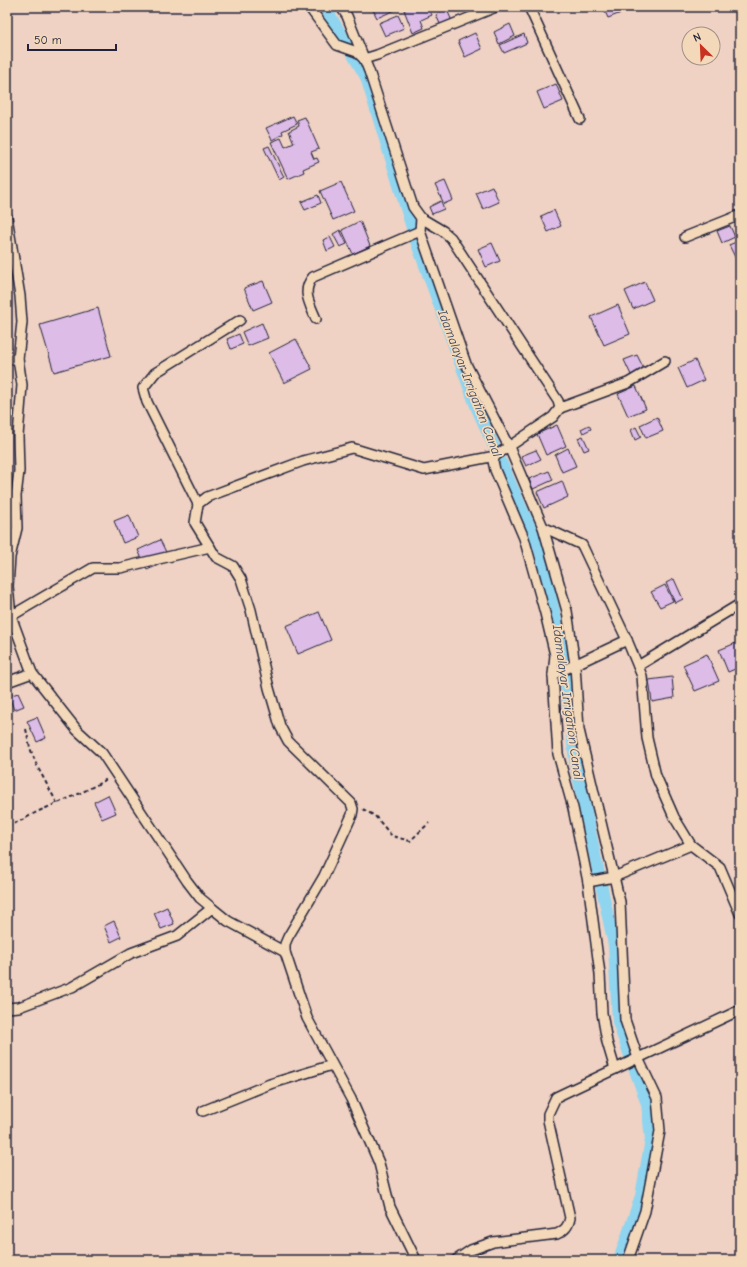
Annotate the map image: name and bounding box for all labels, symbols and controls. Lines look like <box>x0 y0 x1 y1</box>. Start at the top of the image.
scale bar <box>28 26 116 52</box>
north arrow <box>681 26 721 66</box>
text: N <box>691 30 703 45</box>
text: 50 m <box>34 33 62 47</box>
water label: Idamalayar Irrigation Canal <box>435 306 505 459</box>
water label: Idamalayar Irrigation Canal <box>550 623 586 781</box>

